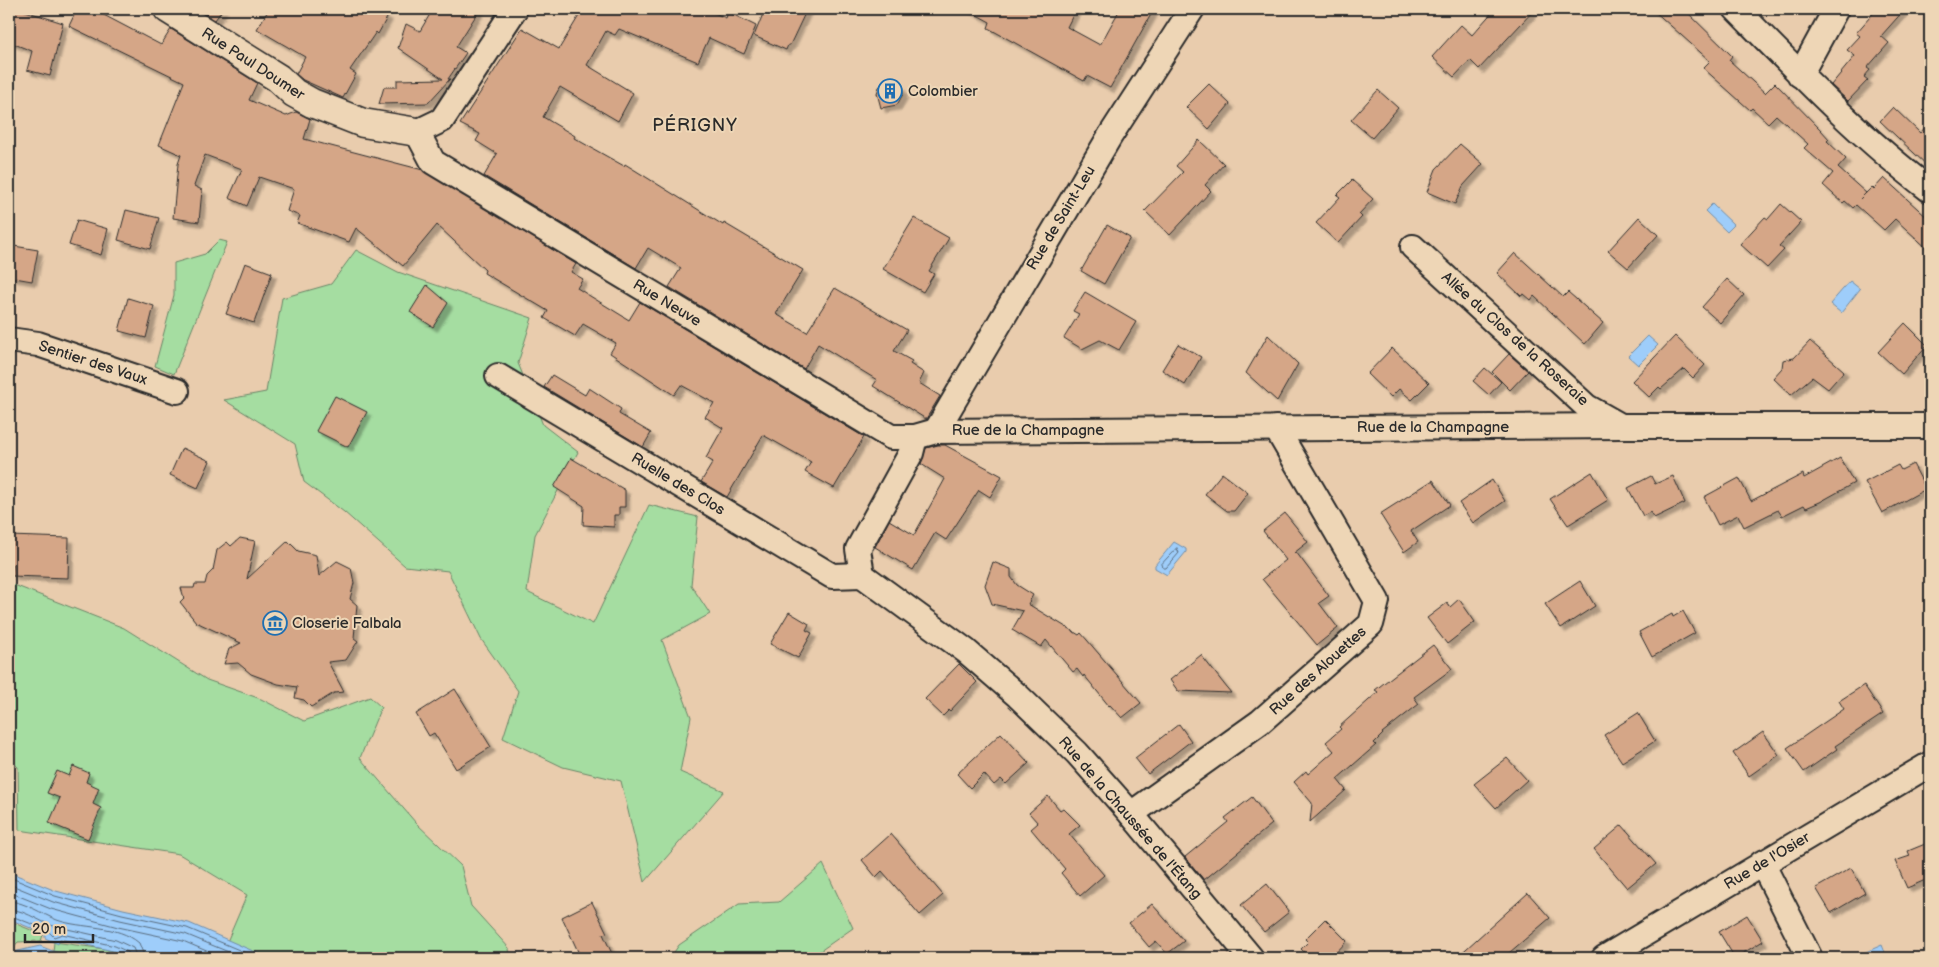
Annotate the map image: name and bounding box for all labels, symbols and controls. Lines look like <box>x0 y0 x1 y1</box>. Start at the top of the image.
street label: Rue Paul Doumer <box>198 24 309 105</box>
building icon: Colombier <box>877 78 903 104</box>
place label: Colombier <box>908 82 978 101</box>
district label: PÉRIGNY <box>652 113 738 136</box>
street label: Rue de Saint-Leu <box>1022 162 1100 274</box>
street label: Allée du Clos de la Roseraie <box>1437 268 1593 410</box>
street label: Rue Neuve <box>629 275 705 331</box>
street label: Sentier des Vaux <box>36 336 150 390</box>
street label: Rue de la Champagne <box>1357 418 1509 437</box>
street label: Rue de la Champagne <box>952 421 1104 440</box>
street label: Ruelle des Clos <box>628 448 729 520</box>
museum icon: Closerie Falbala <box>262 610 288 636</box>
place label: Closerie Falbala <box>292 614 402 633</box>
street label: Rue des Alouettes <box>1266 622 1371 720</box>
street label: Rue de la Chaussée de l'Étang <box>1054 733 1206 903</box>
street label: Rue de l'Osier <box>1721 828 1814 894</box>
scale bar <box>25 912 92 944</box>
text: 20 m <box>32 920 66 939</box>

